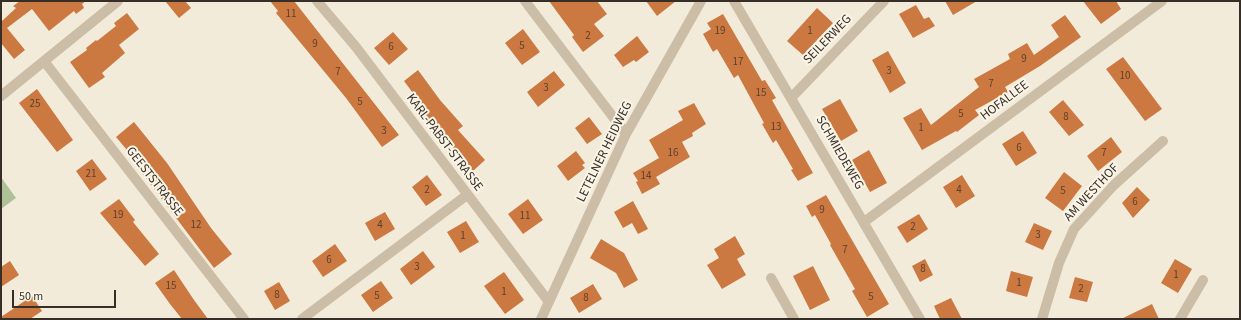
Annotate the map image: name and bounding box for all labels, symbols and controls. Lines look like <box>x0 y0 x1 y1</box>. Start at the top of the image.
house number: 11 <box>286 8 296 22</box>
street label: SEILERWEG <box>801 12 855 68</box>
house number: 19 <box>715 25 725 39</box>
house number: 1 <box>807 25 813 39</box>
house number: 2 <box>585 30 591 44</box>
house number: 9 <box>312 38 318 52</box>
house number: 5 <box>519 40 525 54</box>
house number: 6 <box>388 41 394 55</box>
house number: 9 <box>1021 53 1027 67</box>
house number: 17 <box>733 56 743 70</box>
house number: 3 <box>886 65 892 79</box>
house number: 7 <box>335 66 341 80</box>
house number: 10 <box>1120 70 1130 84</box>
street label: HOFALLEE <box>978 78 1032 124</box>
house number: 7 <box>988 78 994 92</box>
house number: 3 <box>543 82 549 96</box>
house number: 15 <box>756 87 766 101</box>
street label: KARL-PABST-STRASSE <box>402 91 486 195</box>
house number: 5 <box>357 96 363 110</box>
house number: 25 <box>30 98 40 112</box>
street label: LETELNER HEIDWEG <box>574 99 636 205</box>
house number: 5 <box>958 108 964 122</box>
house number: 8 <box>1063 111 1069 125</box>
street label: SCHMIEDEWEG <box>812 113 866 193</box>
house number: 13 <box>771 121 781 135</box>
house number: 1 <box>918 122 924 136</box>
house number: 3 <box>381 125 387 139</box>
house number: 6 <box>1016 142 1022 156</box>
street label: GEESTSTRASSE <box>122 144 186 220</box>
house number: 16 <box>668 147 678 161</box>
house number: 7 <box>1101 147 1107 161</box>
street label: AM WESTHOF <box>1061 161 1123 225</box>
house number: 21 <box>86 168 96 182</box>
house number: 14 <box>641 170 651 184</box>
house number: 2 <box>424 184 430 198</box>
house number: 4 <box>956 184 962 198</box>
house number: 5 <box>1060 185 1066 199</box>
house number: 6 <box>1132 196 1138 210</box>
house number: 9 <box>819 204 825 218</box>
house number: 19 <box>113 209 123 223</box>
house number: 11 <box>520 210 530 224</box>
house number: 12 <box>191 219 201 233</box>
house number: 4 <box>377 219 383 233</box>
house number: 2 <box>910 221 916 235</box>
house number: 3 <box>1035 229 1041 243</box>
house number: 1 <box>460 230 466 244</box>
house number: 7 <box>842 244 848 258</box>
house number: 6 <box>326 254 332 268</box>
house number: 3 <box>414 261 420 275</box>
house number: 8 <box>920 263 926 277</box>
house number: 1 <box>1173 269 1179 283</box>
house number: 1 <box>1016 277 1022 291</box>
house number: 15 <box>166 280 176 294</box>
scale bar <box>14 282 118 308</box>
house number: 2 <box>1078 283 1084 297</box>
house number: 1 <box>501 286 507 300</box>
text: 50 m <box>19 288 43 305</box>
house number: 8 <box>274 289 280 303</box>
house number: 5 <box>374 290 380 304</box>
house number: 5 <box>868 291 874 305</box>
house number: 8 <box>583 292 589 306</box>

